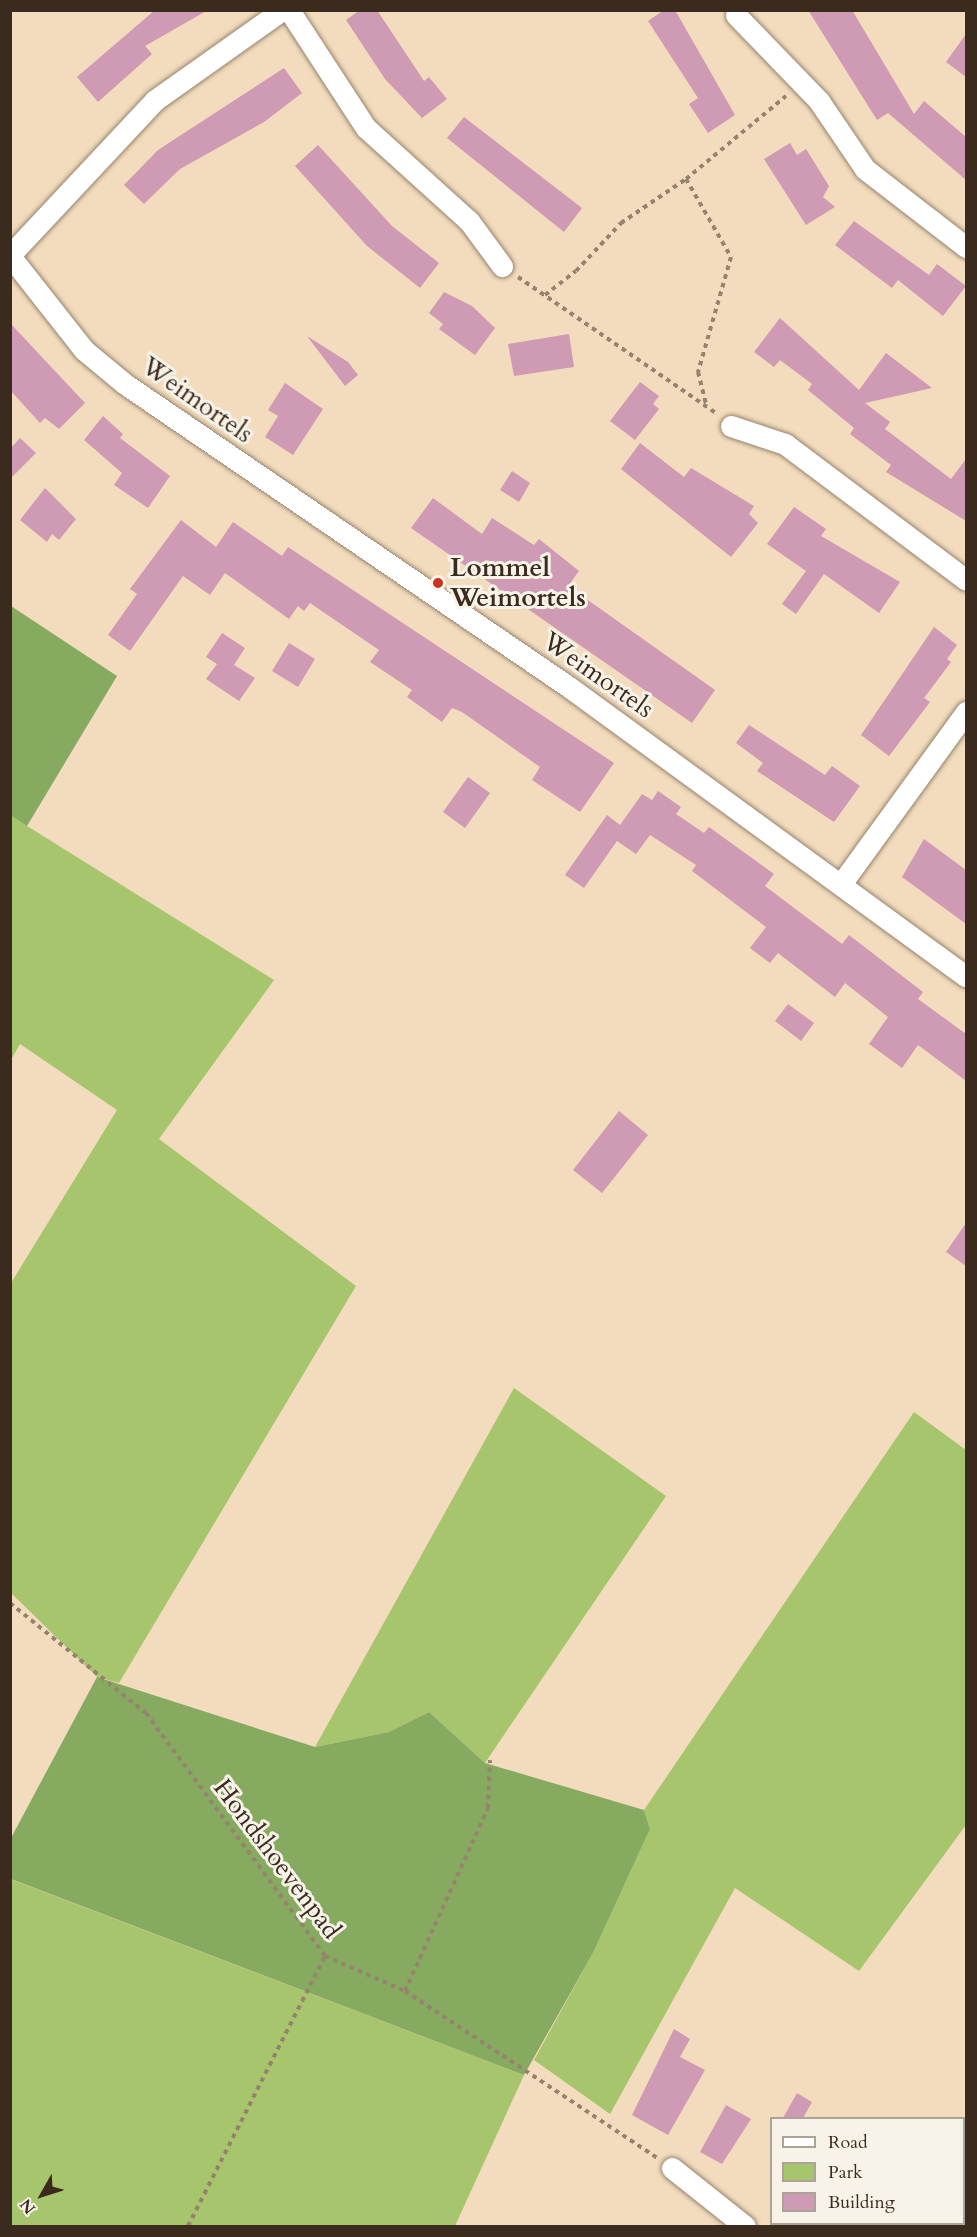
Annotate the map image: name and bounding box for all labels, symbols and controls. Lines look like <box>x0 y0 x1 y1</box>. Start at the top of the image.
street label: Weimortels <box>135 350 259 450</box>
place label: Lommel Weimortels <box>450 552 586 614</box>
marker: Lommel Weimortels <box>431 576 445 590</box>
street label: Weimortels <box>536 625 660 725</box>
street label: Hondshoevenpad <box>207 1773 347 1945</box>
legend <box>770 2117 965 2225</box>
text: Road <box>828 2130 868 2155</box>
text: Park <box>828 2160 863 2185</box>
north arrow <box>12 2165 72 2225</box>
text: Building <box>828 2190 895 2215</box>
text: N <box>15 2194 41 2219</box>

